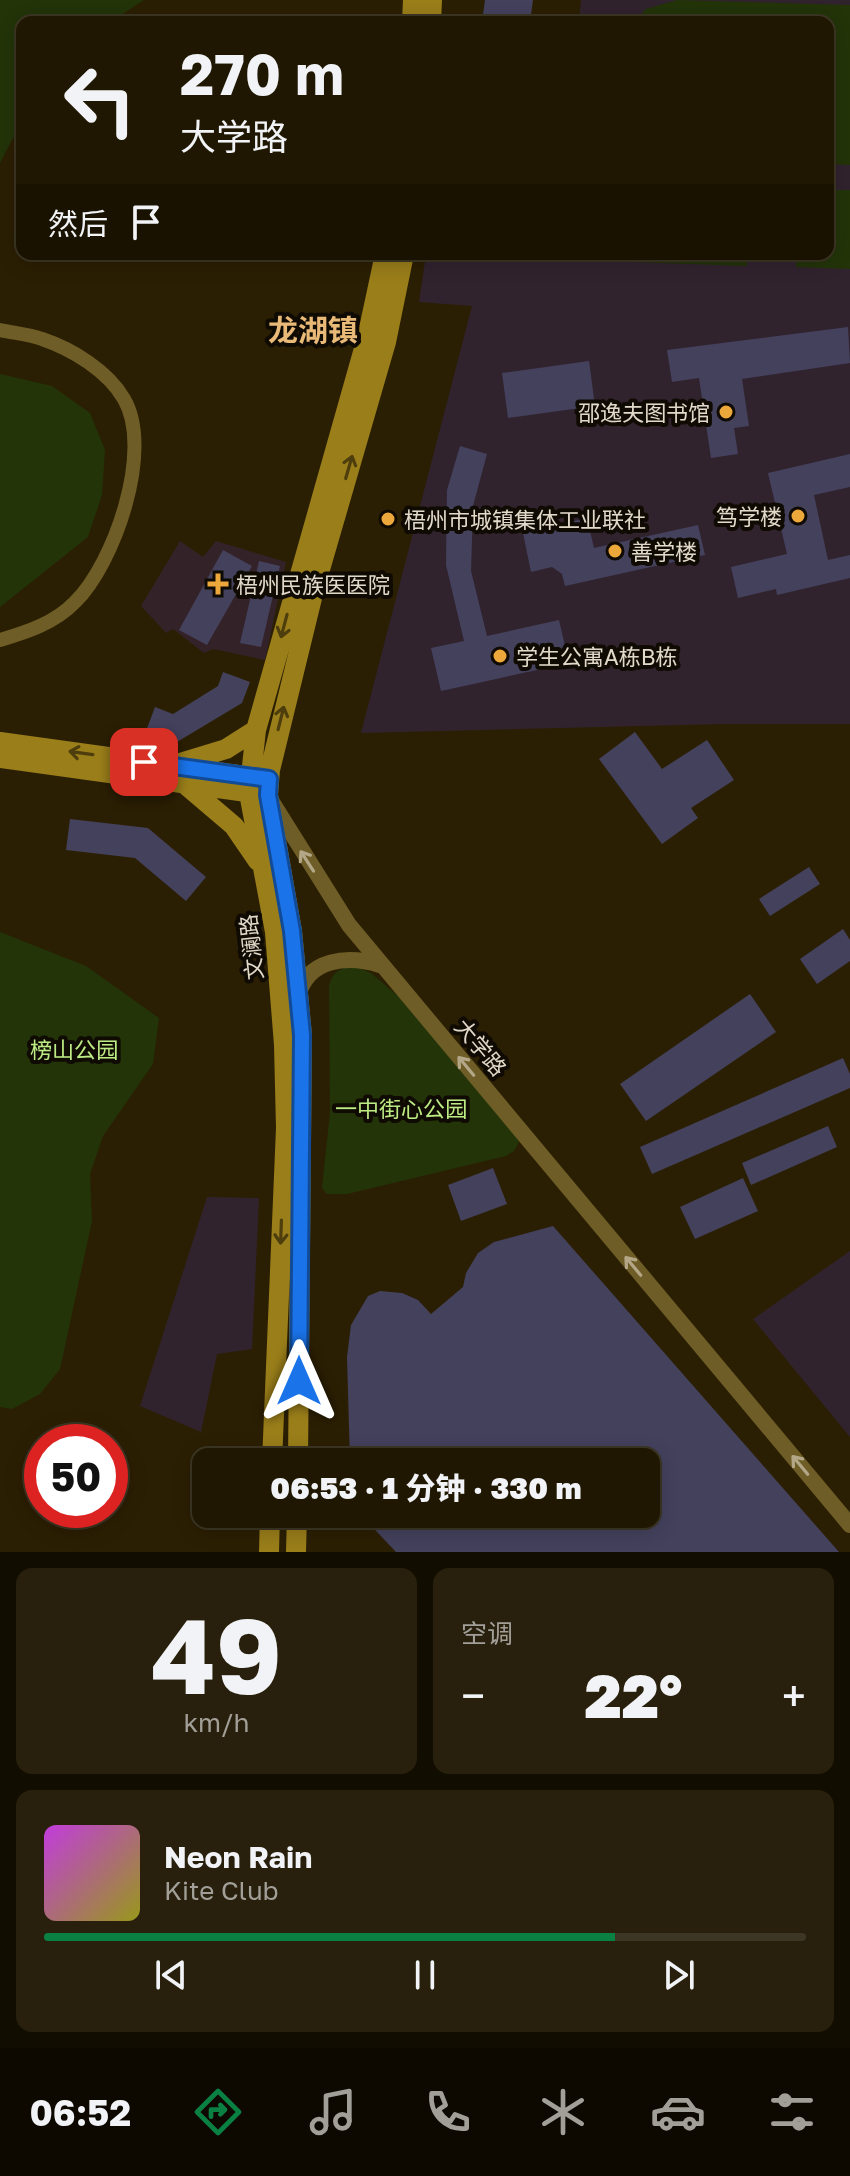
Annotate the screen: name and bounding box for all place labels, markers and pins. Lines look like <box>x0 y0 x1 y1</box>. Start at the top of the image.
place label: 邵逸夫图书馆 <box>578 399 710 426</box>
marker: 邵逸夫图书馆 <box>717 403 735 421</box>
place label: 笃学楼 <box>716 503 782 530</box>
place label: 梧州市城镇集体工业联社 <box>404 506 646 533</box>
marker: 笃学楼 <box>789 507 807 525</box>
marker: 梧州市城镇集体工业联社 <box>379 510 397 528</box>
place label: 善学楼 <box>631 538 697 565</box>
marker: 善学楼 <box>606 542 624 560</box>
place label: 梧州民族医医院 <box>236 571 390 598</box>
marker: 梧州民族医医院 <box>207 573 229 595</box>
place label: 学生公寓A栋B栋 <box>516 643 677 670</box>
marker: 学生公寓A栋B栋 <box>491 647 509 665</box>
pin <box>110 728 178 796</box>

